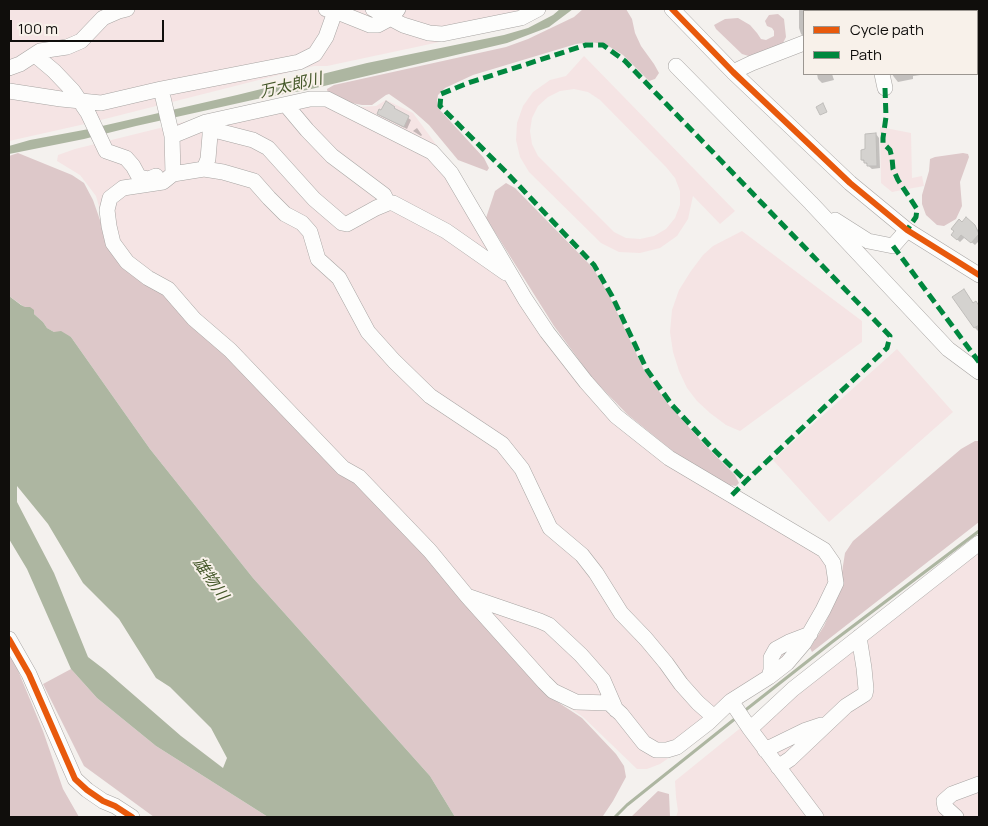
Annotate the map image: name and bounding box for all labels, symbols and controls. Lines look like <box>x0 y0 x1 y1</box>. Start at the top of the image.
scale bar <box>12 10 166 42</box>
legend <box>803 10 978 75</box>
text: 100 m <box>18 18 58 39</box>
text: Cycle path <box>850 19 924 40</box>
text: Path <box>850 44 882 65</box>
water label: 万太郎川 <box>258 69 324 103</box>
water label: 雄物川 <box>188 554 232 604</box>

